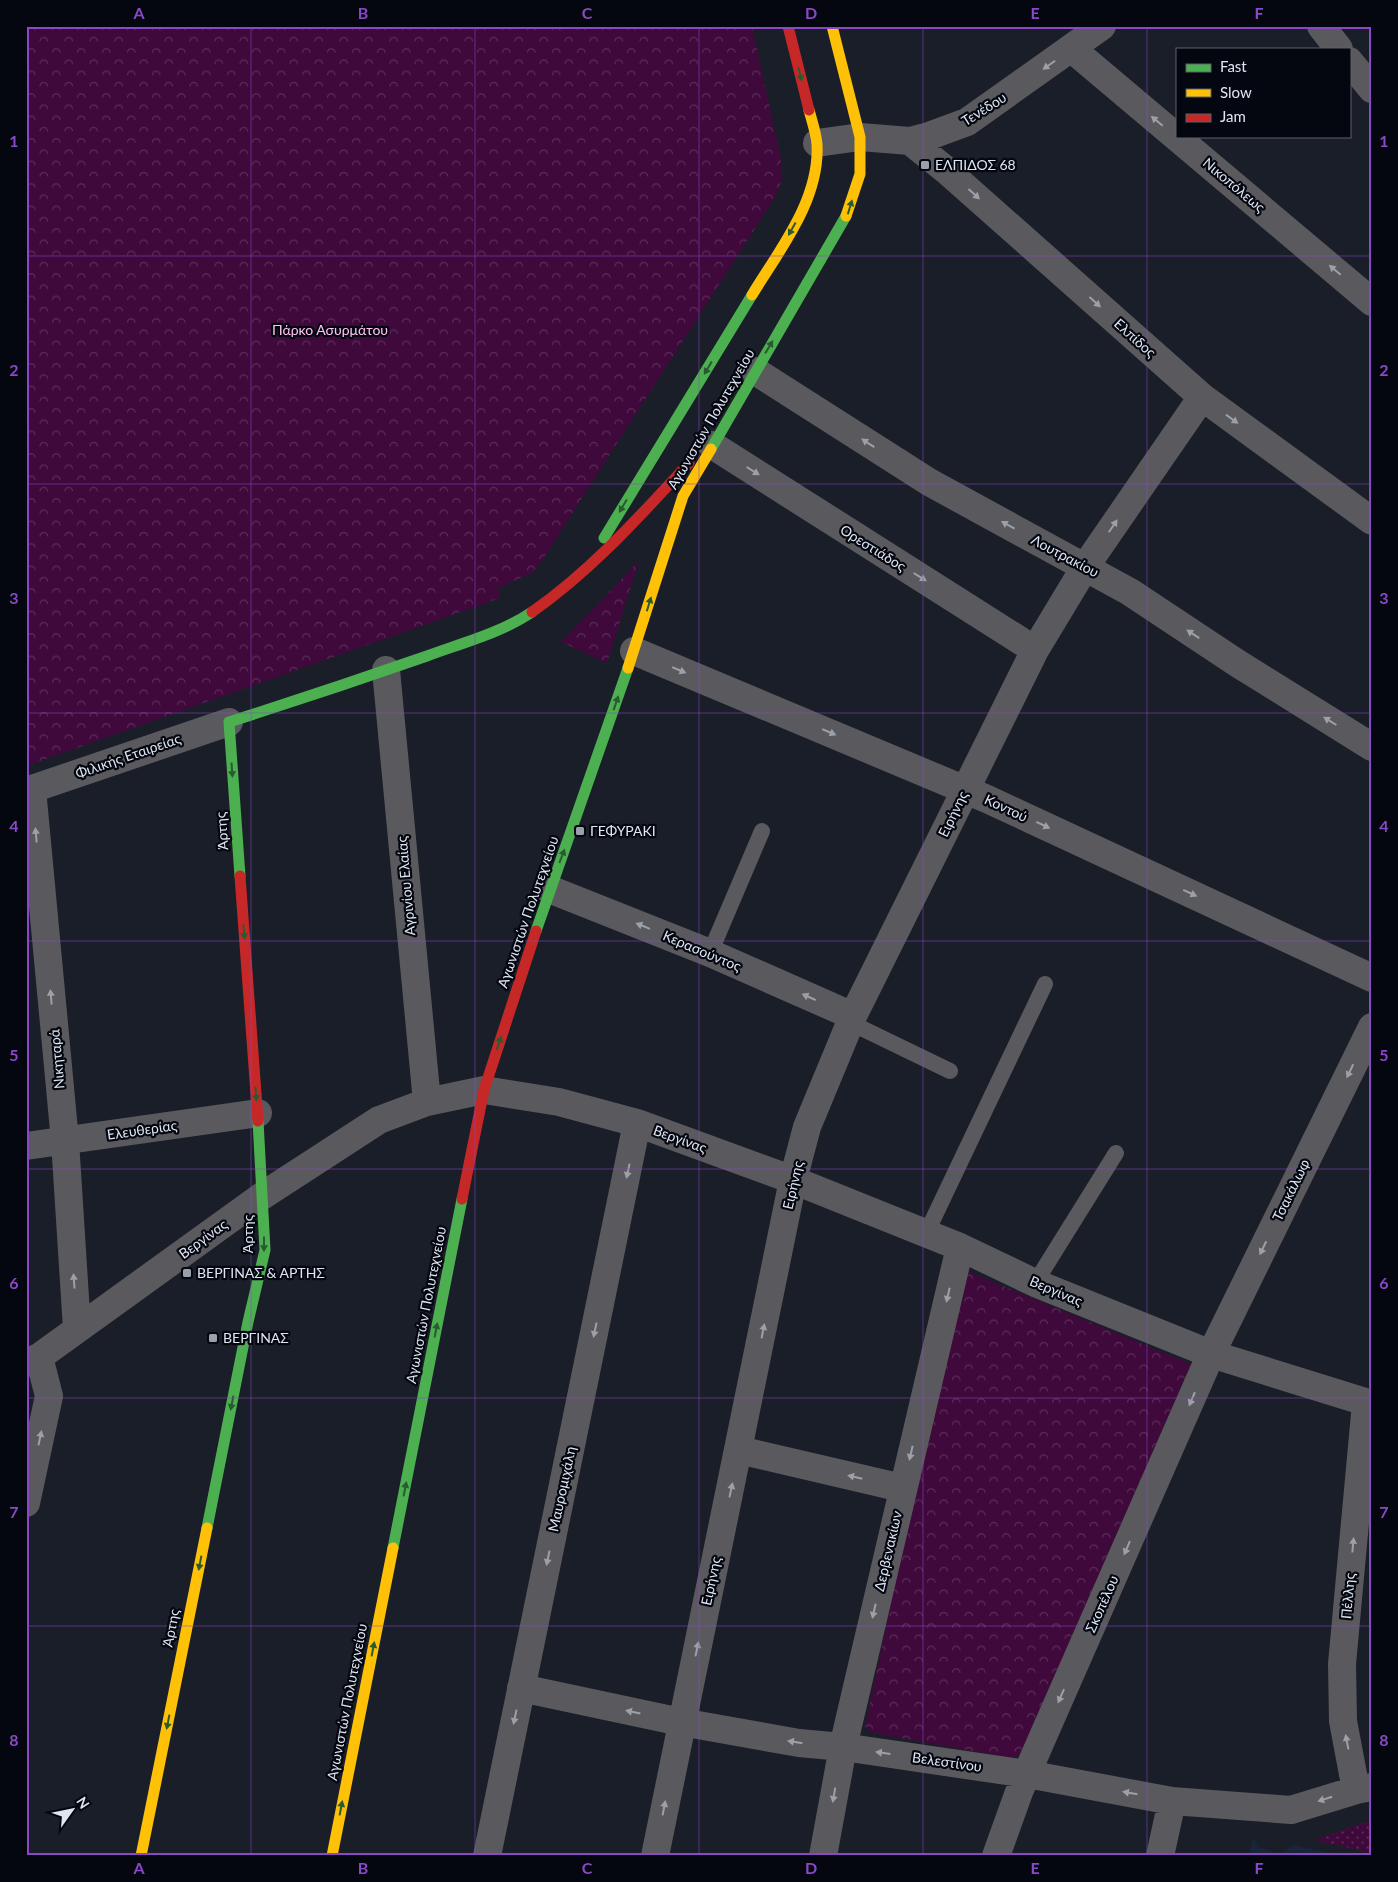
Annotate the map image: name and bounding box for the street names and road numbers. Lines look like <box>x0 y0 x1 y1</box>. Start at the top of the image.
street label: Τενέδου <box>958 88 1009 129</box>
street label: Νικοπόλεως <box>1200 154 1269 216</box>
street label: Ελπίδος <box>1111 315 1160 361</box>
street label: Αγωνιστών Πολυτεχνείου <box>663 345 758 492</box>
street label: Ορεστιάδος <box>837 521 910 575</box>
street label: Λουτρακίου <box>1029 531 1102 580</box>
street label: Φιλικής Εταιρείας <box>73 729 183 782</box>
street label: Ειρήνης <box>934 787 971 840</box>
street label: Κοντού <box>982 790 1030 825</box>
street label: Άρτης <box>212 811 231 851</box>
street label: Αγωνιστών Πολυτεχνείου <box>494 834 562 990</box>
street label: Αγρινίου Ελαίας <box>393 835 418 937</box>
street label: Κερασούντος <box>660 926 744 975</box>
street label: Νικηταρά <box>45 1028 68 1090</box>
street label: Ελευθερίας <box>106 1116 179 1143</box>
street label: Βεργίνας <box>651 1121 710 1156</box>
street label: Τσακάλωφ <box>1268 1156 1313 1223</box>
street label: Ειρήνης <box>779 1158 806 1211</box>
street label: Άρτης <box>239 1214 256 1253</box>
street label: Βεργίνας <box>175 1215 231 1262</box>
street label: Αγωνιστών Πολυτεχνείου <box>402 1225 449 1385</box>
street label: Βεργίνας <box>1027 1272 1086 1309</box>
street label: Μαυρομιχάλη <box>544 1445 579 1533</box>
street label: Δερβενακίων <box>870 1509 905 1593</box>
street label: Ειρήνης <box>697 1555 724 1607</box>
street label: Πέλλης <box>1337 1572 1358 1620</box>
street label: Σκοπέλου <box>1081 1573 1122 1635</box>
street label: Άρτης <box>159 1607 183 1648</box>
street label: Αγωνιστών Πολυτεχνείου <box>323 1622 370 1782</box>
street label: Βελεστίνου <box>911 1748 983 1775</box>

